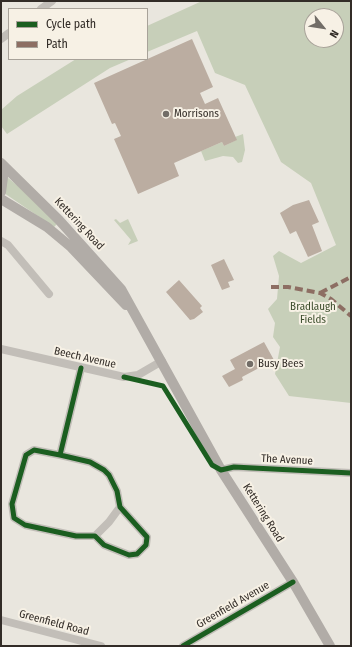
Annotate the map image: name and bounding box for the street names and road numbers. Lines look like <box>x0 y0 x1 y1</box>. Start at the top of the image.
street label: Kettering Road <box>51 195 107 253</box>
street label: Beech Avenue <box>53 344 117 372</box>
street label: The Avenue <box>261 452 313 468</box>
street label: Kettering Road <box>240 481 286 545</box>
street label: Greenfield Avenue <box>194 579 272 631</box>
street label: Greenfield Road <box>18 607 90 639</box>

